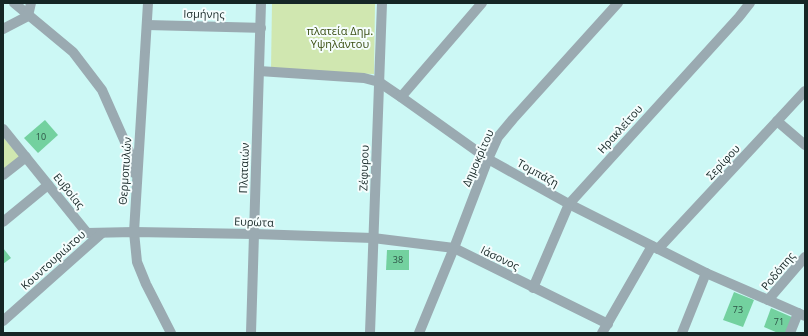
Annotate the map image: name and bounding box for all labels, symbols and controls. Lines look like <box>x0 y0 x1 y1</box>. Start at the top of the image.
street label: Ισμήνης <box>183 6 225 21</box>
park label: πλατεία Δημ. Υψηλάντου <box>307 23 373 51</box>
street label: Ηρακλείτου <box>594 101 646 156</box>
street label: Δημοκρίτου <box>458 127 497 189</box>
house number: 10 <box>36 130 46 143</box>
street label: Θερμοπυλών <box>115 136 134 205</box>
street label: Σερίφου <box>702 141 743 183</box>
street label: Πλαταιών <box>235 142 252 194</box>
street label: Ζέφυρου <box>355 144 372 191</box>
street label: Τομπάζη <box>515 155 562 190</box>
street label: Ευβοίας <box>50 170 88 212</box>
street label: Ευρώτα <box>234 213 274 230</box>
street label: Κουντουριώτου <box>17 226 88 293</box>
street label: Ιάσονος <box>478 242 522 273</box>
street label: Ροδόπης <box>757 248 798 293</box>
house number: 38 <box>393 253 403 266</box>
house number: 73 <box>733 303 743 316</box>
house number: 71 <box>774 315 784 328</box>

